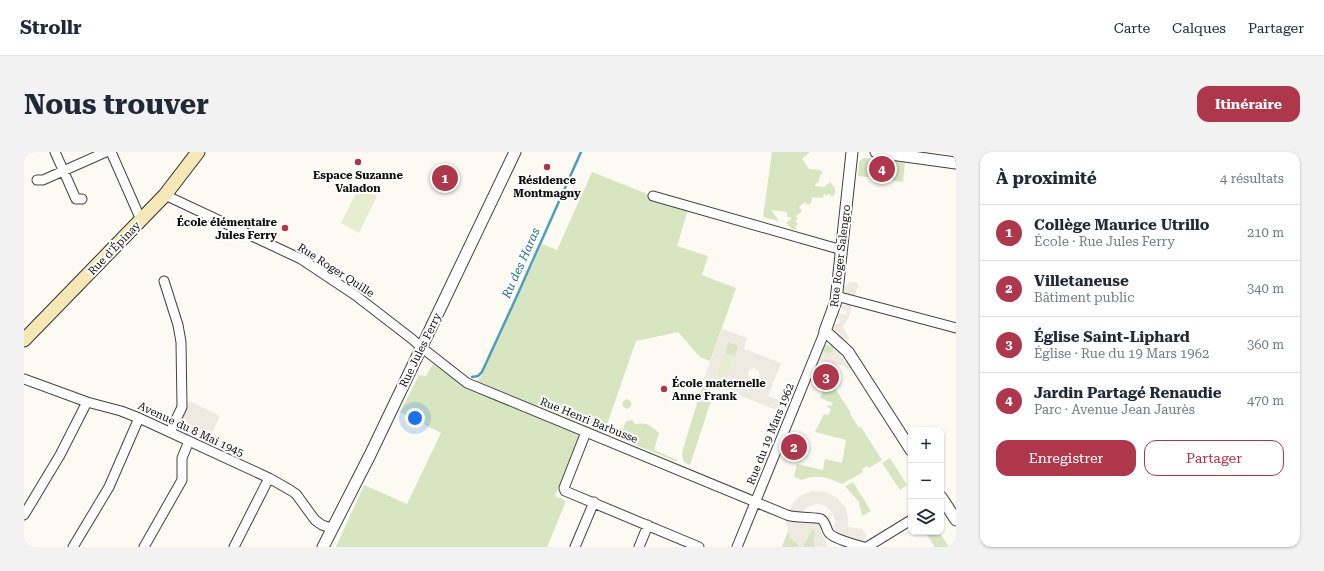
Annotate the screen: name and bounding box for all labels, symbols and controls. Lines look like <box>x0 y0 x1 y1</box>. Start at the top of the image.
text: Strollr <box>20 16 82 39</box>
text: Carte <box>1114 20 1150 36</box>
text: Calques <box>1172 20 1226 36</box>
text: Partager <box>1248 20 1304 36</box>
button: Itinéraire <box>1197 86 1300 122</box>
text: Nous trouver <box>24 88 209 121</box>
pin: 4 <box>869 154 895 184</box>
marker: Espace Suzanne Valadon <box>353 157 363 167</box>
marker: Résidence Montmagny <box>542 162 552 172</box>
pin: 1 <box>432 163 458 193</box>
text: À proximité <box>996 168 1097 188</box>
place label: Espace Suzanne Valadon <box>313 169 403 195</box>
text: 4 résultats <box>1220 171 1284 186</box>
place label: Résidence Montmagny <box>513 174 581 200</box>
street label: Rue Roger Salengro <box>828 204 853 308</box>
place label: École élémentaire Jules Ferry <box>177 215 278 242</box>
text: Collège Maurice Utrillo <box>1034 216 1209 234</box>
street label: Rue d'Épinay <box>85 218 144 278</box>
marker: École élémentaire Jules Ferry <box>280 223 290 233</box>
water label: Ru des Haras <box>499 225 543 301</box>
text: 1 <box>1005 225 1013 240</box>
text: 210 m <box>1247 225 1284 240</box>
text: École · Rue Jules Ferry <box>1034 234 1175 249</box>
street label: Rue Roger Quille <box>295 241 376 300</box>
text: Villetaneuse <box>1034 272 1129 290</box>
text: 2 <box>1005 281 1013 296</box>
text: 340 m <box>1247 281 1284 296</box>
text: Bâtiment public <box>1034 290 1135 305</box>
street label: Rue Jules Ferry <box>397 310 444 390</box>
text: Église Saint-Liphard <box>1034 328 1190 346</box>
text: 3 <box>1005 337 1013 352</box>
text: 360 m <box>1247 337 1284 352</box>
text: Église · Rue du 19 Mars 1962 <box>1034 346 1209 361</box>
pin: 3 <box>813 362 839 392</box>
place label: École maternelle Anne Frank <box>672 376 766 403</box>
street label: Rue du 19 Mars 1962 <box>744 381 796 487</box>
marker: École maternelle Anne Frank <box>659 384 669 394</box>
text: Jardin Partagé Renaudie <box>1034 384 1222 402</box>
text: 4 <box>1005 393 1013 408</box>
text: 470 m <box>1247 393 1284 408</box>
street label: Rue Henri Barbusse <box>538 395 640 446</box>
street label: Avenue du 8 Mai 1945 <box>136 399 246 460</box>
text: Parc · Avenue Jean Jaurès <box>1034 402 1195 417</box>
your location <box>405 408 425 428</box>
map controls <box>908 427 944 535</box>
button: + <box>908 427 944 463</box>
pin: 2 <box>781 432 807 462</box>
button: Enregistrer <box>996 440 1136 476</box>
button: Partager <box>1144 440 1284 476</box>
button: − <box>908 463 944 499</box>
button: layers <box>908 499 944 535</box>

